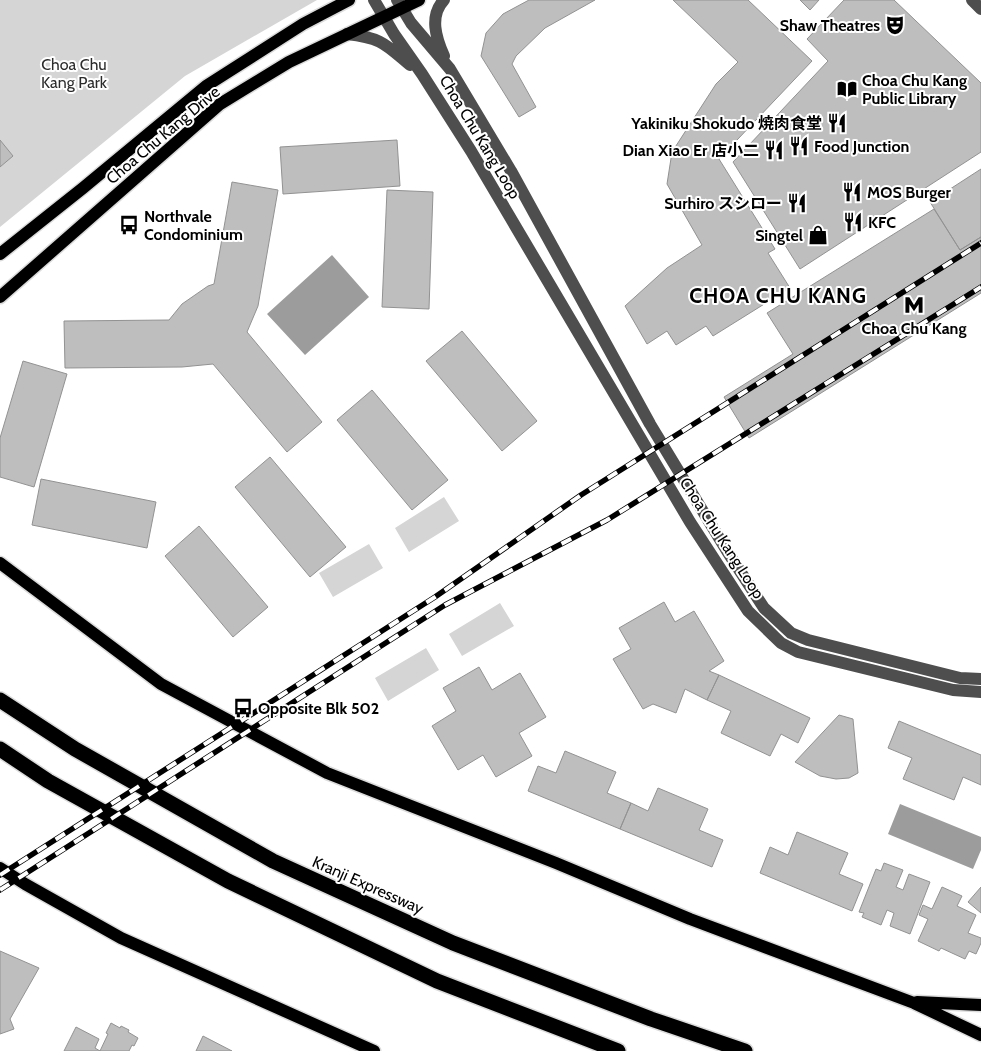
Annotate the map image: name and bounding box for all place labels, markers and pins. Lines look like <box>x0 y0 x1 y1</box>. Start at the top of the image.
theatre icon: Shaw Theatres <box>884 14 906 36</box>
place label: Shaw Theatres <box>780 16 880 35</box>
place label: Choa Chu Kang Public Library <box>862 71 967 108</box>
library icon: Choa Chu Kang Public Library <box>836 78 858 100</box>
restaurant icon: Yakiniku Shokudo 焼肉食堂 <box>826 112 848 134</box>
place label: Yakiniku Shokudo 焼肉食堂 <box>630 114 822 133</box>
restaurant icon: Food Junction <box>788 135 810 157</box>
place label: Food Junction <box>814 137 909 156</box>
restaurant icon: Dian Xiao Er 店小二 <box>763 139 785 161</box>
place label: Dian Xiao Er 店小二 <box>623 141 759 160</box>
restaurant icon: MOS Burger <box>841 181 863 203</box>
place label: MOS Burger <box>867 183 951 202</box>
restaurant icon: Surhiro スシロー <box>786 192 808 214</box>
place label: Surhiro スシロー <box>664 194 782 213</box>
place label: Northvale Condominium <box>144 207 243 244</box>
restaurant icon: KFC <box>842 211 864 233</box>
place label: KFC <box>868 213 896 232</box>
bus stop icon: Northvale Condominium <box>118 214 140 236</box>
shop icon: Singtel <box>807 224 829 246</box>
place label: Singtel <box>755 226 803 245</box>
metro station icon: Choa Chu Kang <box>903 294 925 316</box>
place label: Choa Chu Kang <box>862 319 966 338</box>
bus stop icon: Opposite Blk 502 <box>232 697 254 719</box>
place label: Opposite Blk 502 <box>258 699 379 718</box>

